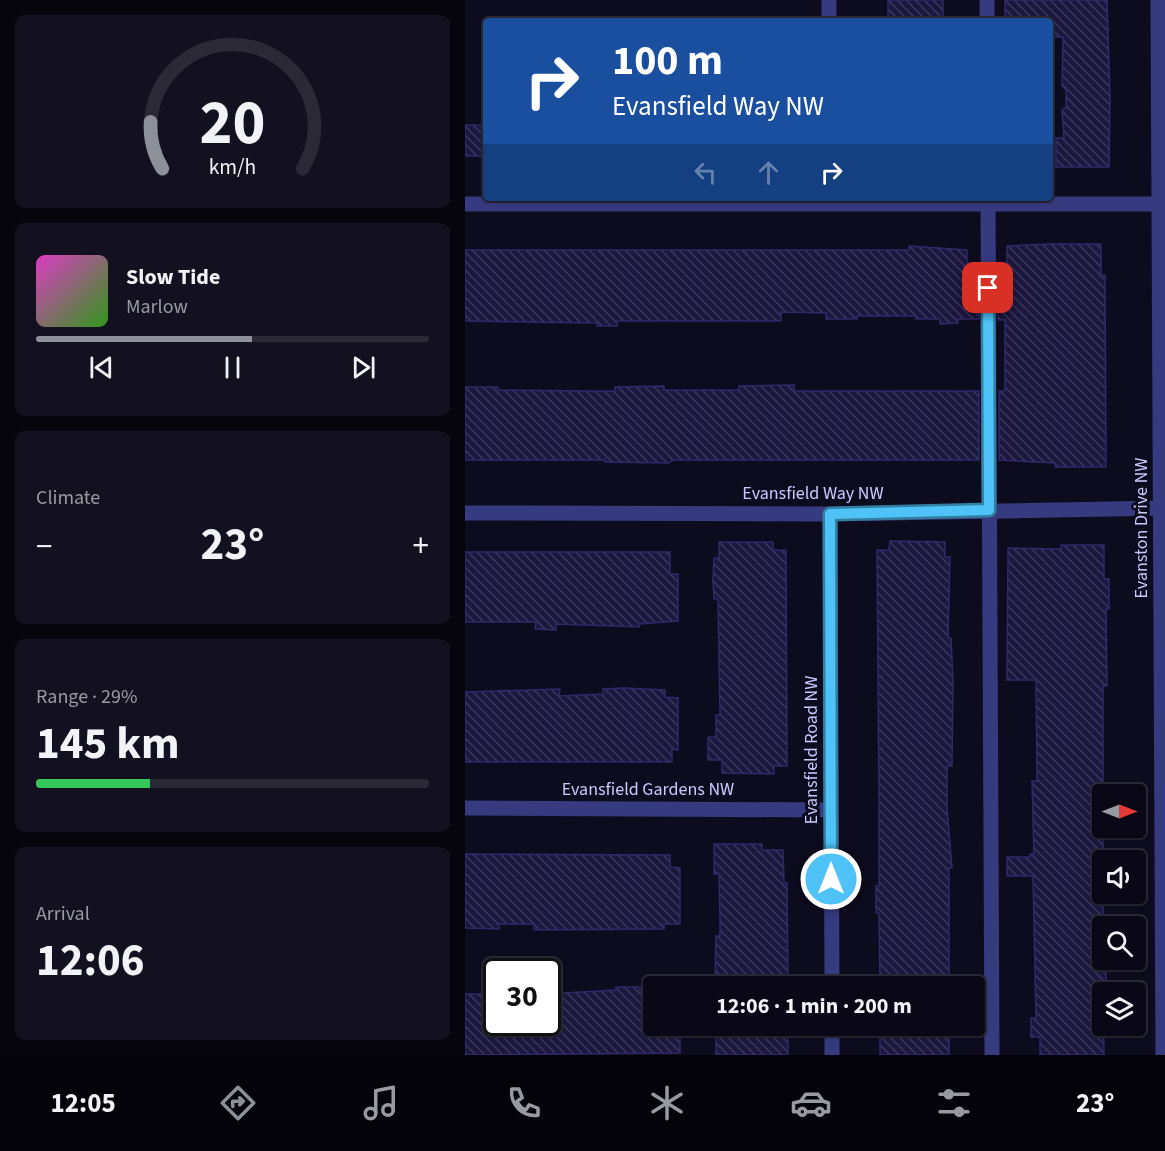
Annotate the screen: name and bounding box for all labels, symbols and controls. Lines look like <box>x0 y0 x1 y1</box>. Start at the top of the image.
text: 100 m <box>612 31 723 91</box>
icon: right <box>513 42 591 120</box>
text: 20 <box>200 79 265 168</box>
text: Evansfield Way NW <box>612 87 824 126</box>
text: km/h <box>209 152 256 183</box>
icon: left <box>689 156 722 189</box>
icon: ahead <box>752 156 785 189</box>
icon: right <box>815 156 848 189</box>
text: Slow Tide <box>126 261 220 293</box>
pin <box>962 262 1013 313</box>
icon: arrive <box>971 271 1004 304</box>
text: Marlow <box>126 293 188 321</box>
icon: previous <box>85 351 118 384</box>
icon: pause <box>216 351 249 384</box>
icon: next <box>347 351 380 384</box>
street label: Evanston Drive NW <box>1129 458 1154 598</box>
street label: Evansfield Way NW <box>742 481 884 506</box>
text: Climate <box>36 484 100 512</box>
text: 23° <box>201 513 264 577</box>
text: − <box>36 523 52 570</box>
text: + <box>413 523 429 570</box>
street label: Evansfield Road NW <box>799 676 824 824</box>
text: Range · 29% <box>36 683 137 711</box>
text: 145 km <box>36 712 180 776</box>
street label: Evansfield Gardens NW <box>562 777 734 802</box>
north arrow <box>1092 784 1146 838</box>
map controls <box>1092 784 1146 1036</box>
position arrow <box>799 847 863 911</box>
button: sound <box>1092 850 1146 904</box>
text: Arrival <box>36 900 90 928</box>
button: search <box>1092 916 1146 970</box>
text: 12:06 <box>36 929 145 993</box>
speed limit sign: 30 <box>483 958 561 1036</box>
button: layers <box>1092 982 1146 1036</box>
text: 12:06 · 1 min · 200 m <box>716 990 912 1022</box>
icon: directions <box>217 1082 259 1124</box>
icon: music <box>360 1082 402 1124</box>
icon: phone <box>503 1082 545 1124</box>
icon: climate <box>646 1082 688 1124</box>
icon: car <box>790 1082 832 1124</box>
icon: filters <box>933 1082 975 1124</box>
text: 12:05 <box>51 1084 116 1123</box>
text: 23° <box>1076 1084 1114 1123</box>

